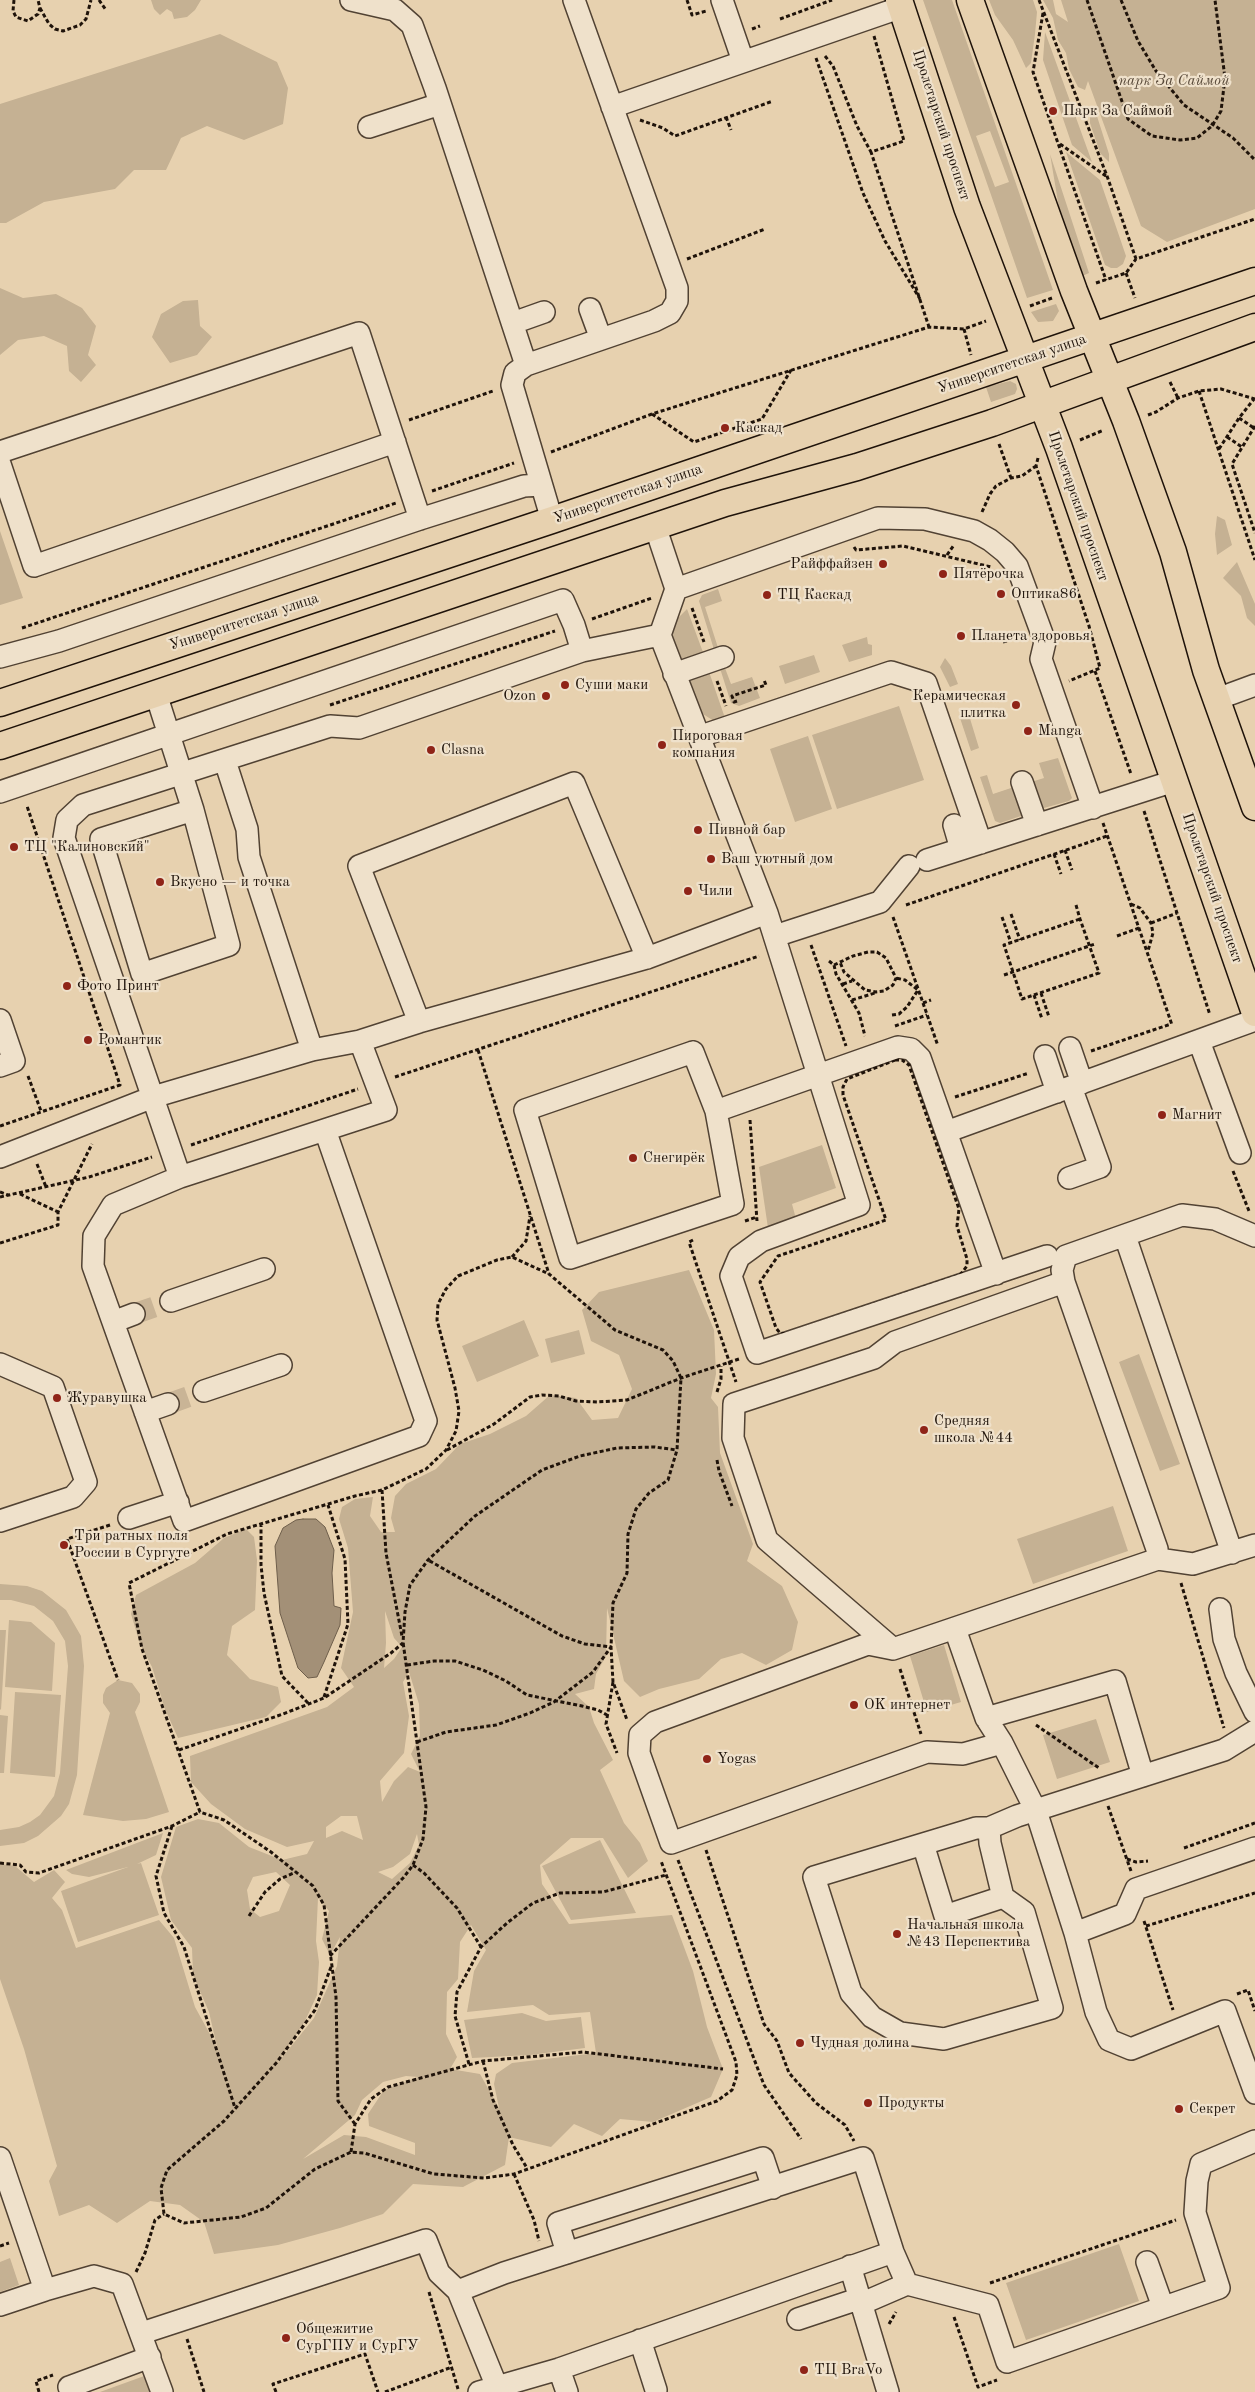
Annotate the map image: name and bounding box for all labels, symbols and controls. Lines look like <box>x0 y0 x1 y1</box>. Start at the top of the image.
street label: Пролетарский проспект <box>908 47 974 203</box>
park label: парк За Саймой <box>1118 72 1230 90</box>
place label: Парк За Саймой <box>1063 102 1172 120</box>
marker: Парк За Саймой <box>1047 105 1059 117</box>
street label: Университетская улица <box>935 330 1089 398</box>
place label: Каскад <box>735 419 782 437</box>
marker: Каскад <box>719 422 731 434</box>
street label: Пролетарский проспект <box>1044 428 1112 584</box>
street label: Университетская улица <box>551 460 705 528</box>
place label: Райффайзен <box>790 555 873 573</box>
marker: Райффайзен <box>877 558 889 570</box>
place label: Пятёрочка <box>953 565 1024 583</box>
marker: Пятёрочка <box>937 568 949 580</box>
place label: Оптика86 <box>1011 585 1077 603</box>
place label: ТЦ Каскад <box>777 586 851 604</box>
marker: Оптика86 <box>995 588 1007 600</box>
street label: Университетская улица <box>167 589 321 655</box>
marker: ТЦ Каскад <box>761 589 773 601</box>
place label: Планета здоровья <box>971 627 1090 645</box>
marker: Планета здоровья <box>955 630 967 642</box>
place label: Суши маки <box>575 676 648 694</box>
marker: Суши маки <box>559 679 571 691</box>
place label: Ozon <box>503 687 536 705</box>
place label: Керамическая плитка <box>913 687 1006 722</box>
marker: Ozon <box>540 690 552 702</box>
marker: Керамическая плитка <box>1010 699 1022 711</box>
place label: Manga <box>1038 722 1082 740</box>
marker: Manga <box>1022 725 1034 737</box>
place label: Пироговая компания <box>672 727 743 762</box>
marker: Пироговая компания <box>656 739 668 751</box>
place label: Clasna <box>441 741 485 759</box>
marker: Clasna <box>425 744 437 756</box>
street label: Пролетарский проспект <box>1178 810 1246 966</box>
place label: Пивной бар <box>708 821 786 839</box>
marker: Пивной бар <box>692 824 704 836</box>
place label: ТЦ "Калиновский" <box>24 838 150 856</box>
marker: ТЦ "Калиновский" <box>8 841 20 853</box>
place label: Ваш уютный дом <box>721 850 833 868</box>
marker: Ваш уютный дом <box>705 853 717 865</box>
place label: Вкусно — и точка <box>170 873 290 891</box>
marker: Вкусно — и точка <box>154 876 166 888</box>
place label: Чили <box>698 882 733 900</box>
marker: Чили <box>682 885 694 897</box>
place label: Фото Принт <box>77 977 159 995</box>
marker: Фото Принт <box>61 980 73 992</box>
place label: Романтик <box>98 1031 162 1049</box>
marker: Романтик <box>82 1034 94 1046</box>
place label: Магнит <box>1172 1106 1222 1124</box>
marker: Магнит <box>1156 1109 1168 1121</box>
place label: Снегирёк <box>643 1149 705 1167</box>
marker: Снегирёк <box>627 1152 639 1164</box>
place label: Журавушка <box>67 1389 147 1407</box>
marker: Журавушка <box>51 1392 63 1404</box>
place label: Средняя школа №44 <box>934 1412 1013 1447</box>
marker: Средняя школа №44 <box>918 1424 930 1436</box>
place label: Три ратных поля России в Сургуте <box>74 1527 190 1562</box>
marker: Три ратных поля России в Сургуте <box>58 1539 70 1551</box>
place label: OK интернет <box>864 1696 950 1714</box>
marker: OK интернет <box>848 1699 860 1711</box>
place label: Yogas <box>717 1750 756 1768</box>
marker: Yogas <box>701 1753 713 1765</box>
place label: Начальная школа №43 Перспектива <box>907 1916 1030 1951</box>
marker: Начальная школа №43 Перспектива <box>891 1928 903 1940</box>
place label: Чудная долина <box>810 2034 909 2052</box>
marker: Чудная долина <box>794 2037 806 2049</box>
place label: Продукты <box>878 2094 944 2112</box>
marker: Продукты <box>862 2097 874 2109</box>
place label: Секрет <box>1189 2100 1235 2118</box>
marker: Секрет <box>1173 2103 1185 2115</box>
place label: Общежитие СурГПУ и СурГУ <box>296 2320 418 2355</box>
marker: Общежитие СурГПУ и СурГУ <box>280 2332 292 2344</box>
place label: ТЦ BraVo <box>814 2361 882 2379</box>
marker: ТЦ BraVo <box>798 2364 810 2376</box>

